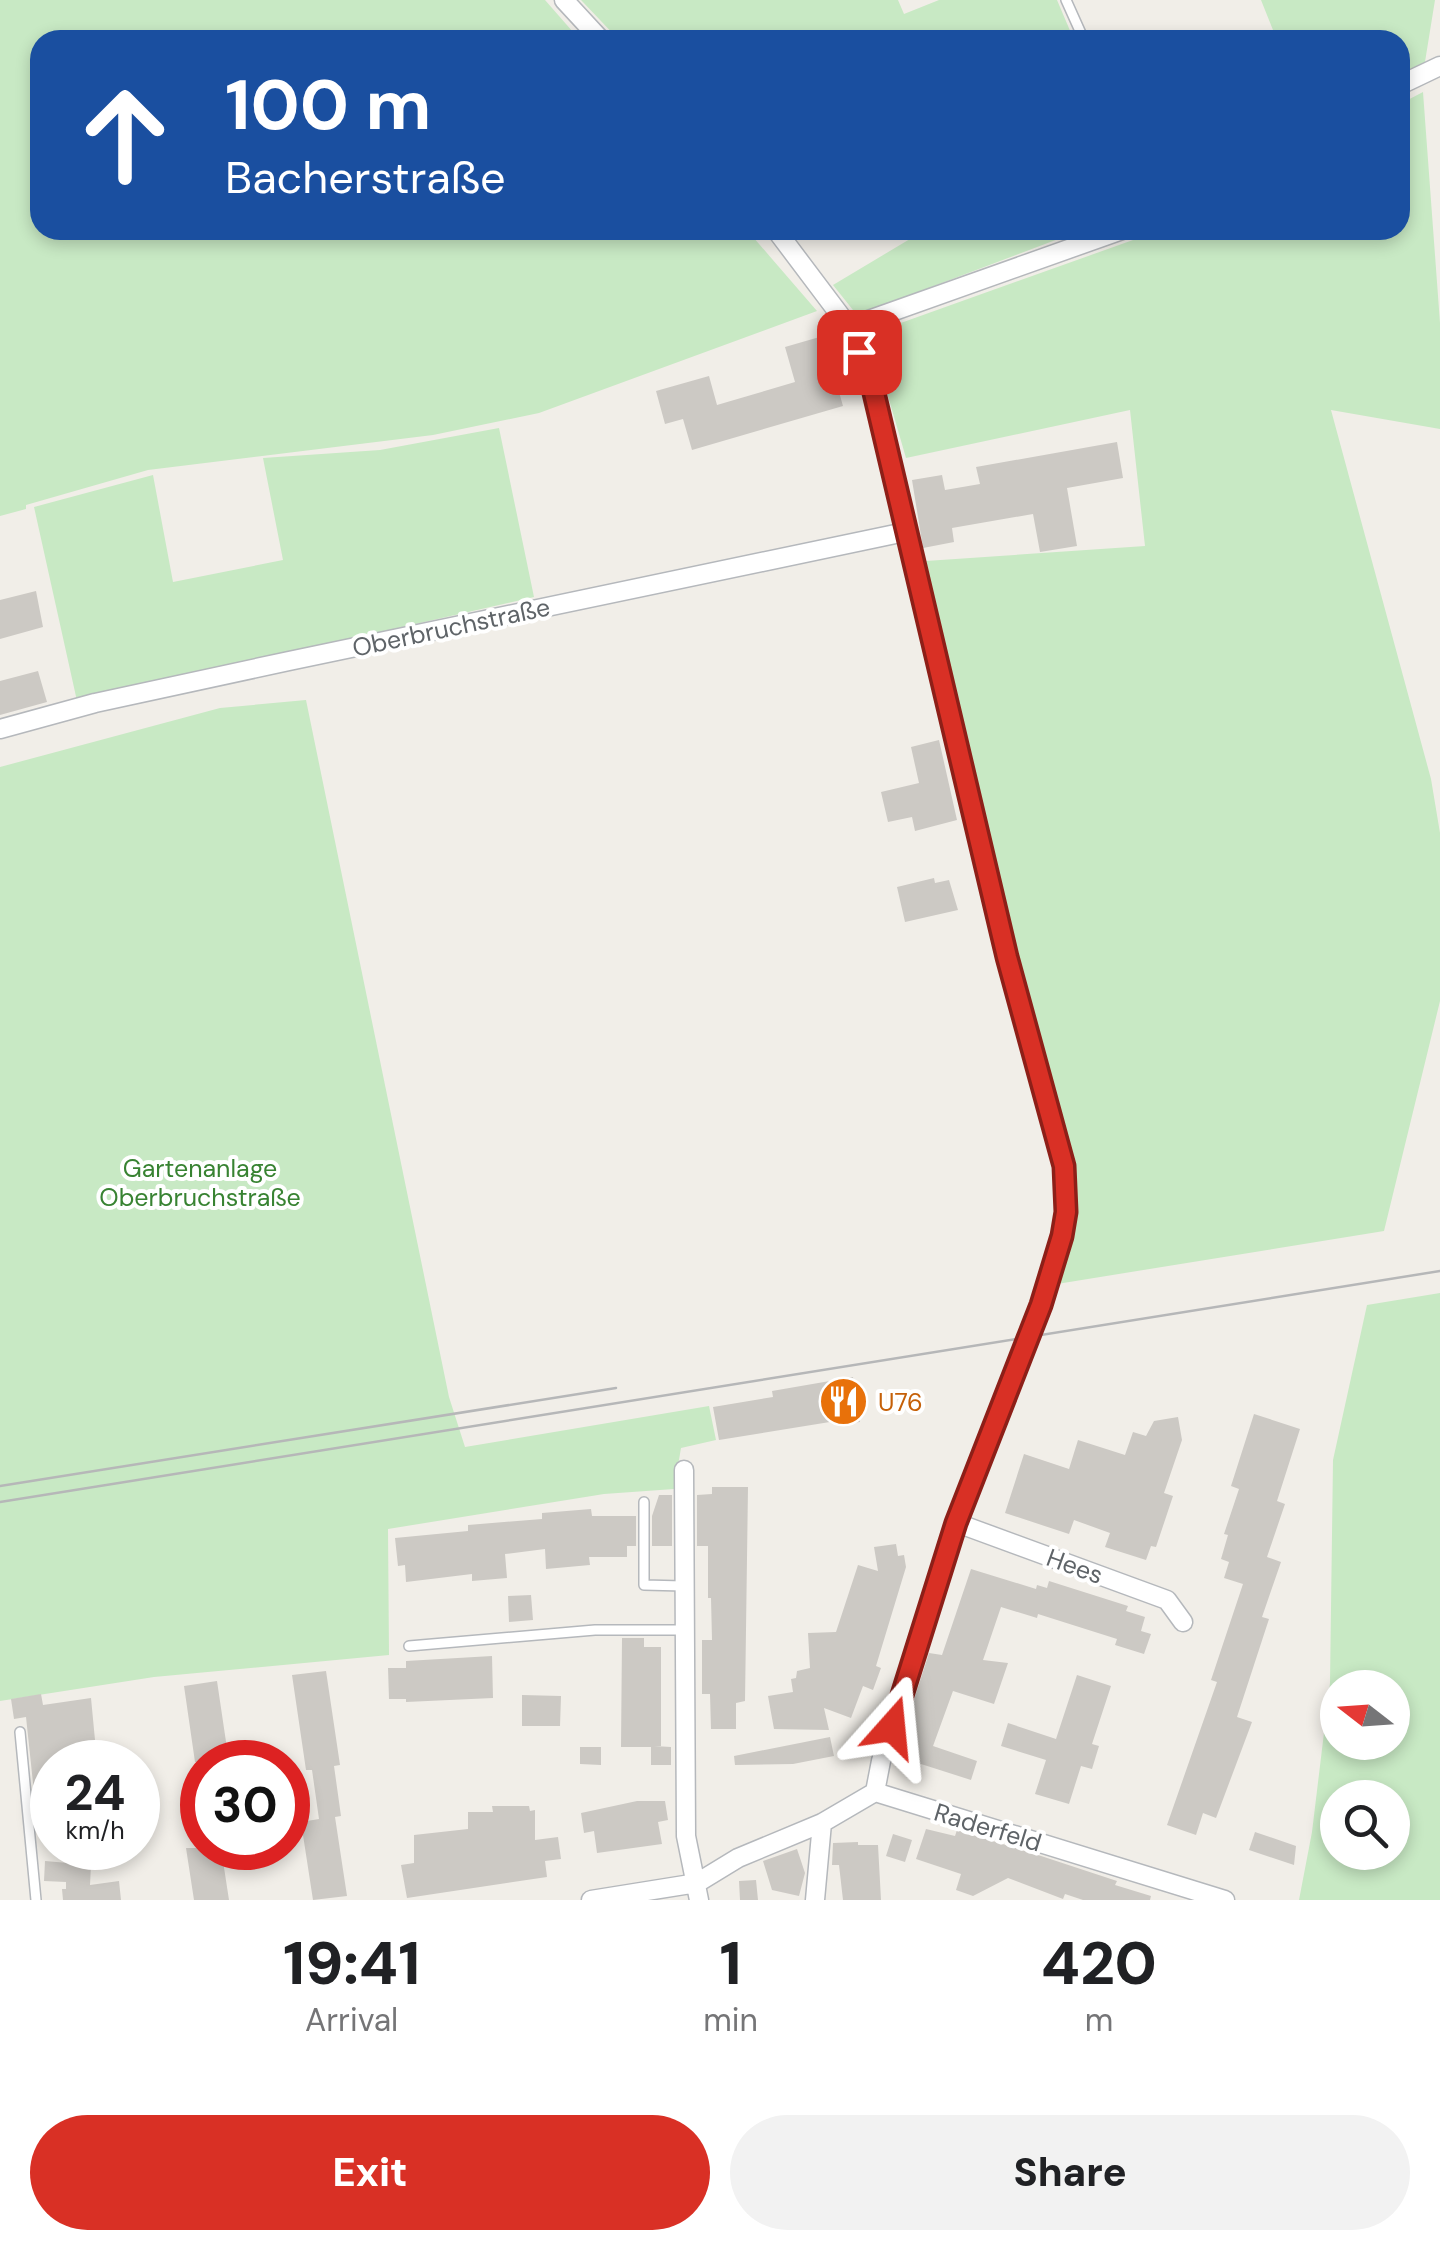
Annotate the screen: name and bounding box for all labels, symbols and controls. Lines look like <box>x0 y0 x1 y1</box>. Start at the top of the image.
text: 100 m <box>225 60 431 151</box>
icon: ahead <box>60 70 190 200</box>
text: Bacherstraße <box>225 148 506 207</box>
pin <box>817 310 902 395</box>
icon: arrive <box>832 325 887 380</box>
street label: Oberbruchstraße <box>349 590 553 665</box>
park label: Gartenanlage Oberbruchstraße <box>99 1152 301 1214</box>
restaurant icon: U76 <box>817 1376 869 1428</box>
place label: U76 <box>878 1386 923 1419</box>
street label: Hees <box>1042 1541 1108 1592</box>
north arrow <box>1320 1670 1410 1760</box>
map controls <box>1320 1670 1410 1870</box>
position arrow <box>840 1675 944 1779</box>
speed limit sign: 30 <box>180 1740 310 1870</box>
text: 24 <box>65 1760 126 1826</box>
button: search <box>1320 1780 1410 1870</box>
street label: Raderfeld <box>930 1796 1046 1859</box>
text: km/h <box>65 1814 125 1847</box>
text: 19:41 <box>283 1924 420 2003</box>
text: 1 <box>719 1924 742 2003</box>
text: 420 <box>1041 1924 1157 2003</box>
text: Arrival <box>305 1999 398 2041</box>
text: min <box>703 1999 758 2041</box>
text: m <box>1085 1999 1113 2041</box>
button: Exit <box>30 2115 710 2230</box>
button: Share <box>730 2115 1410 2230</box>

